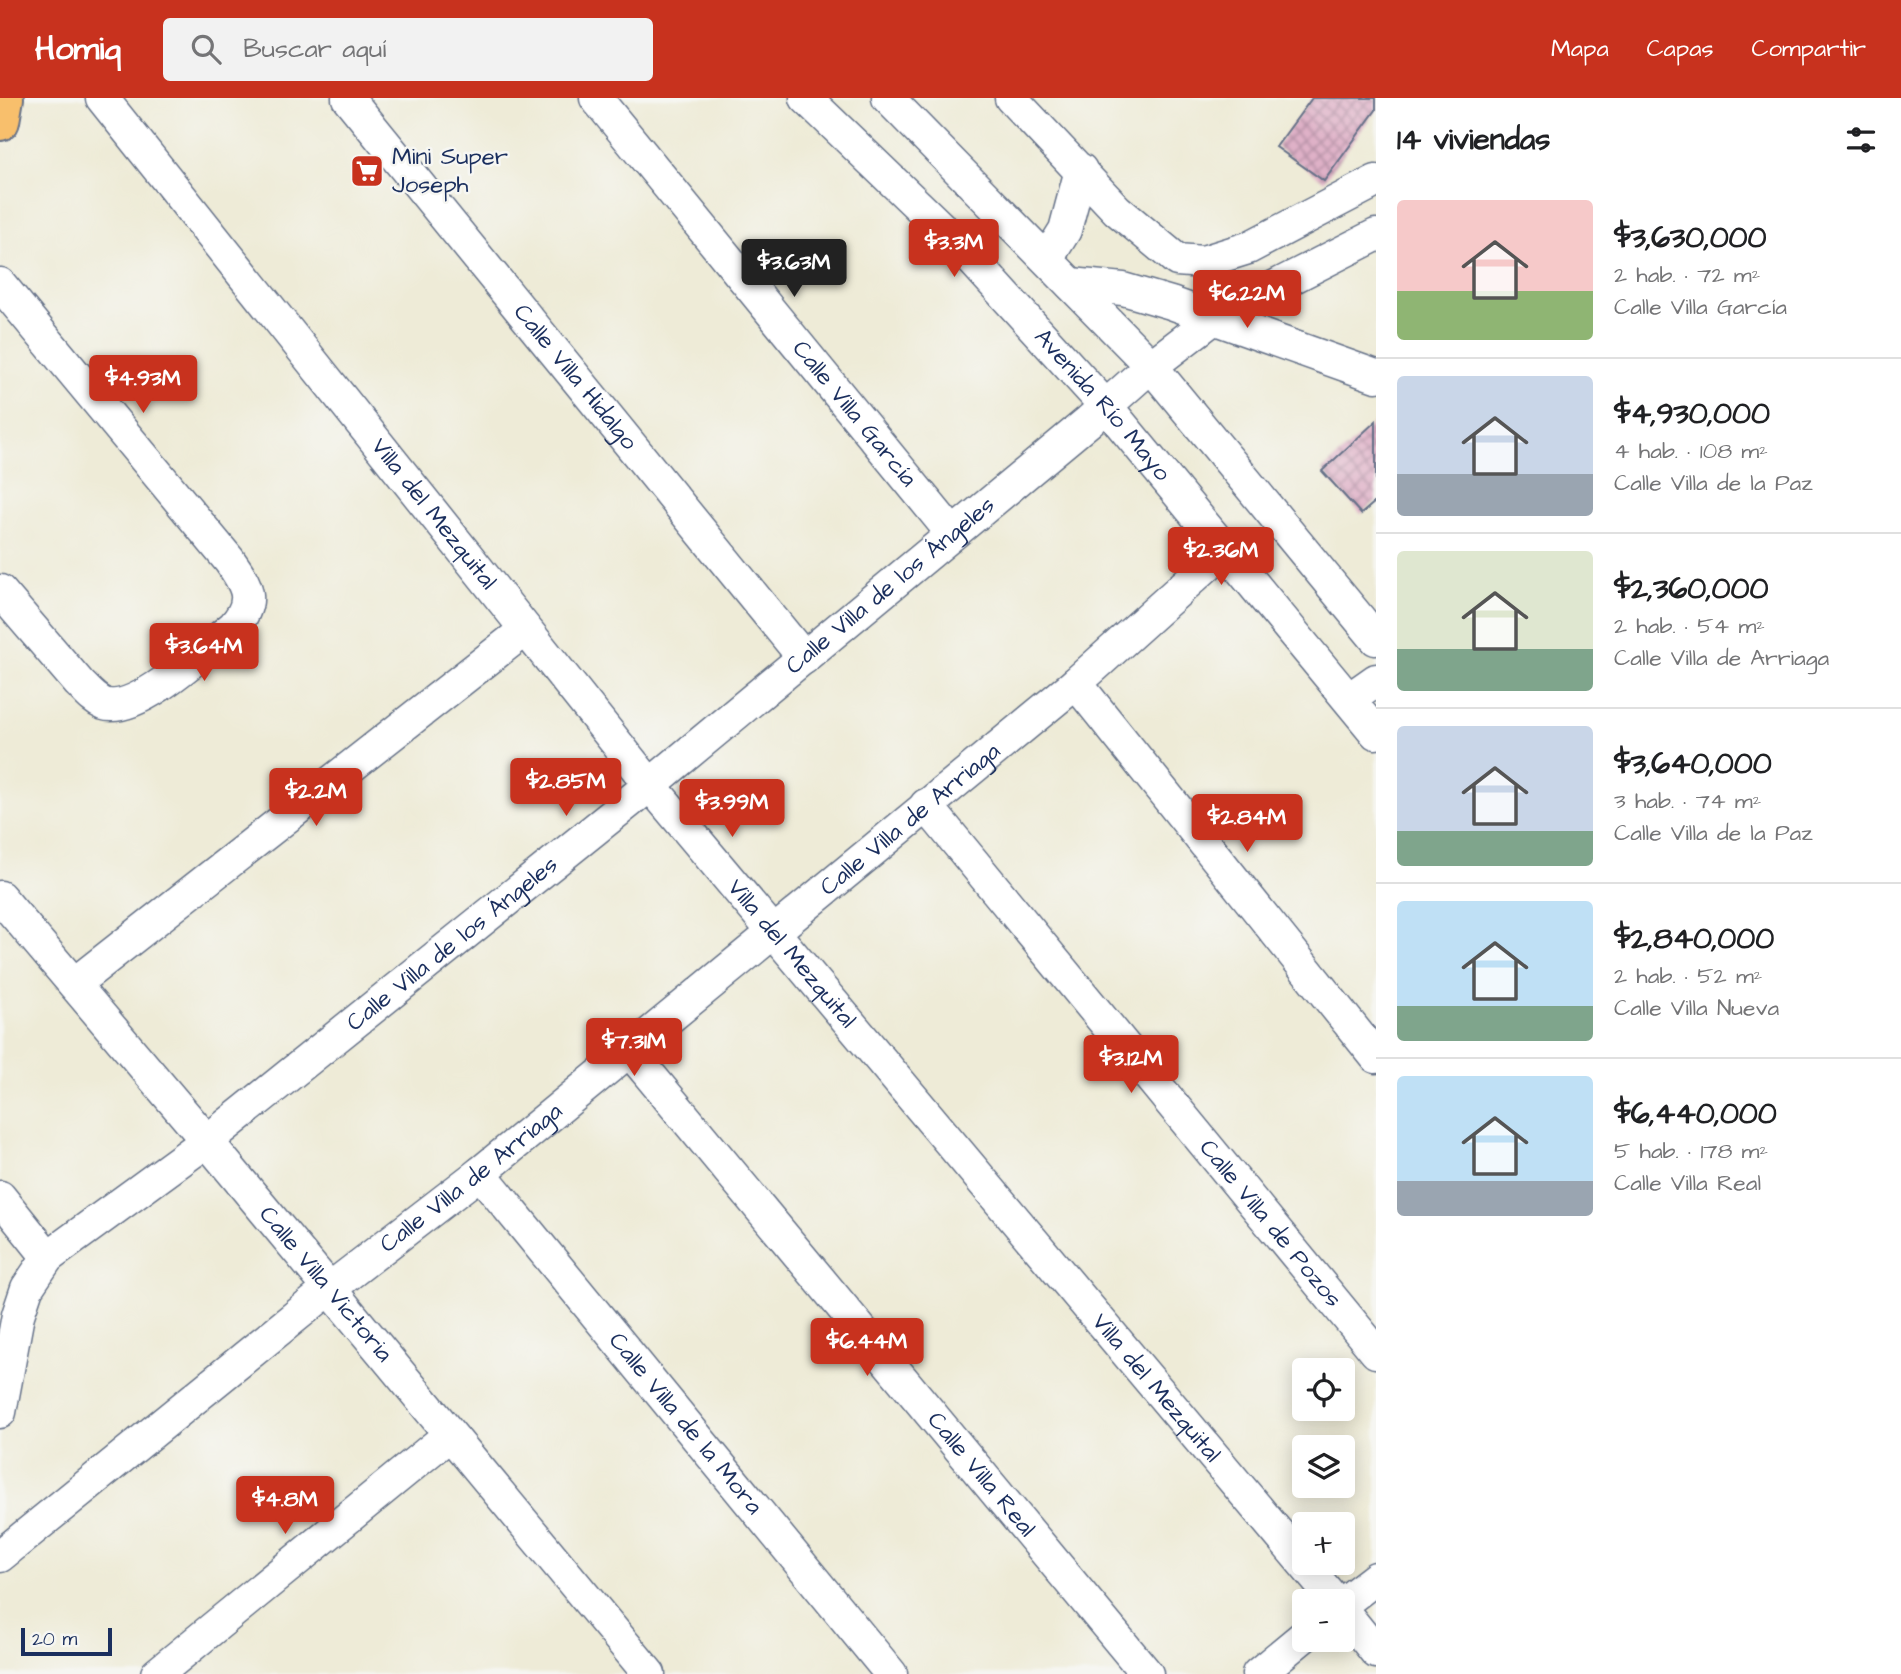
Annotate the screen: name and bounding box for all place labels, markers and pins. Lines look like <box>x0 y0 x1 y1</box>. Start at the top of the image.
place label: Mini Super Joseph <box>392 140 508 202</box>
supermarket icon: Mini Super Joseph <box>348 152 386 190</box>
pin: $3.3M <box>905 220 1003 279</box>
pin: $3.63M <box>737 240 851 299</box>
pin: $6.22M <box>1190 271 1304 330</box>
pin: $4.93M <box>86 356 200 415</box>
pin: $2.36M <box>1164 528 1278 587</box>
pin: $3.64M <box>147 624 261 683</box>
pin: $2.85M <box>509 758 623 818</box>
pin: $2.2M <box>267 768 365 828</box>
pin: $3.99M <box>675 780 789 839</box>
pin: $2.84M <box>1190 794 1304 854</box>
pin: $7.31M <box>577 1018 691 1078</box>
pin: $3.12M <box>1074 1035 1188 1095</box>
pin: $6.44M <box>810 1318 924 1378</box>
pin: $4.8M <box>236 1476 334 1536</box>

